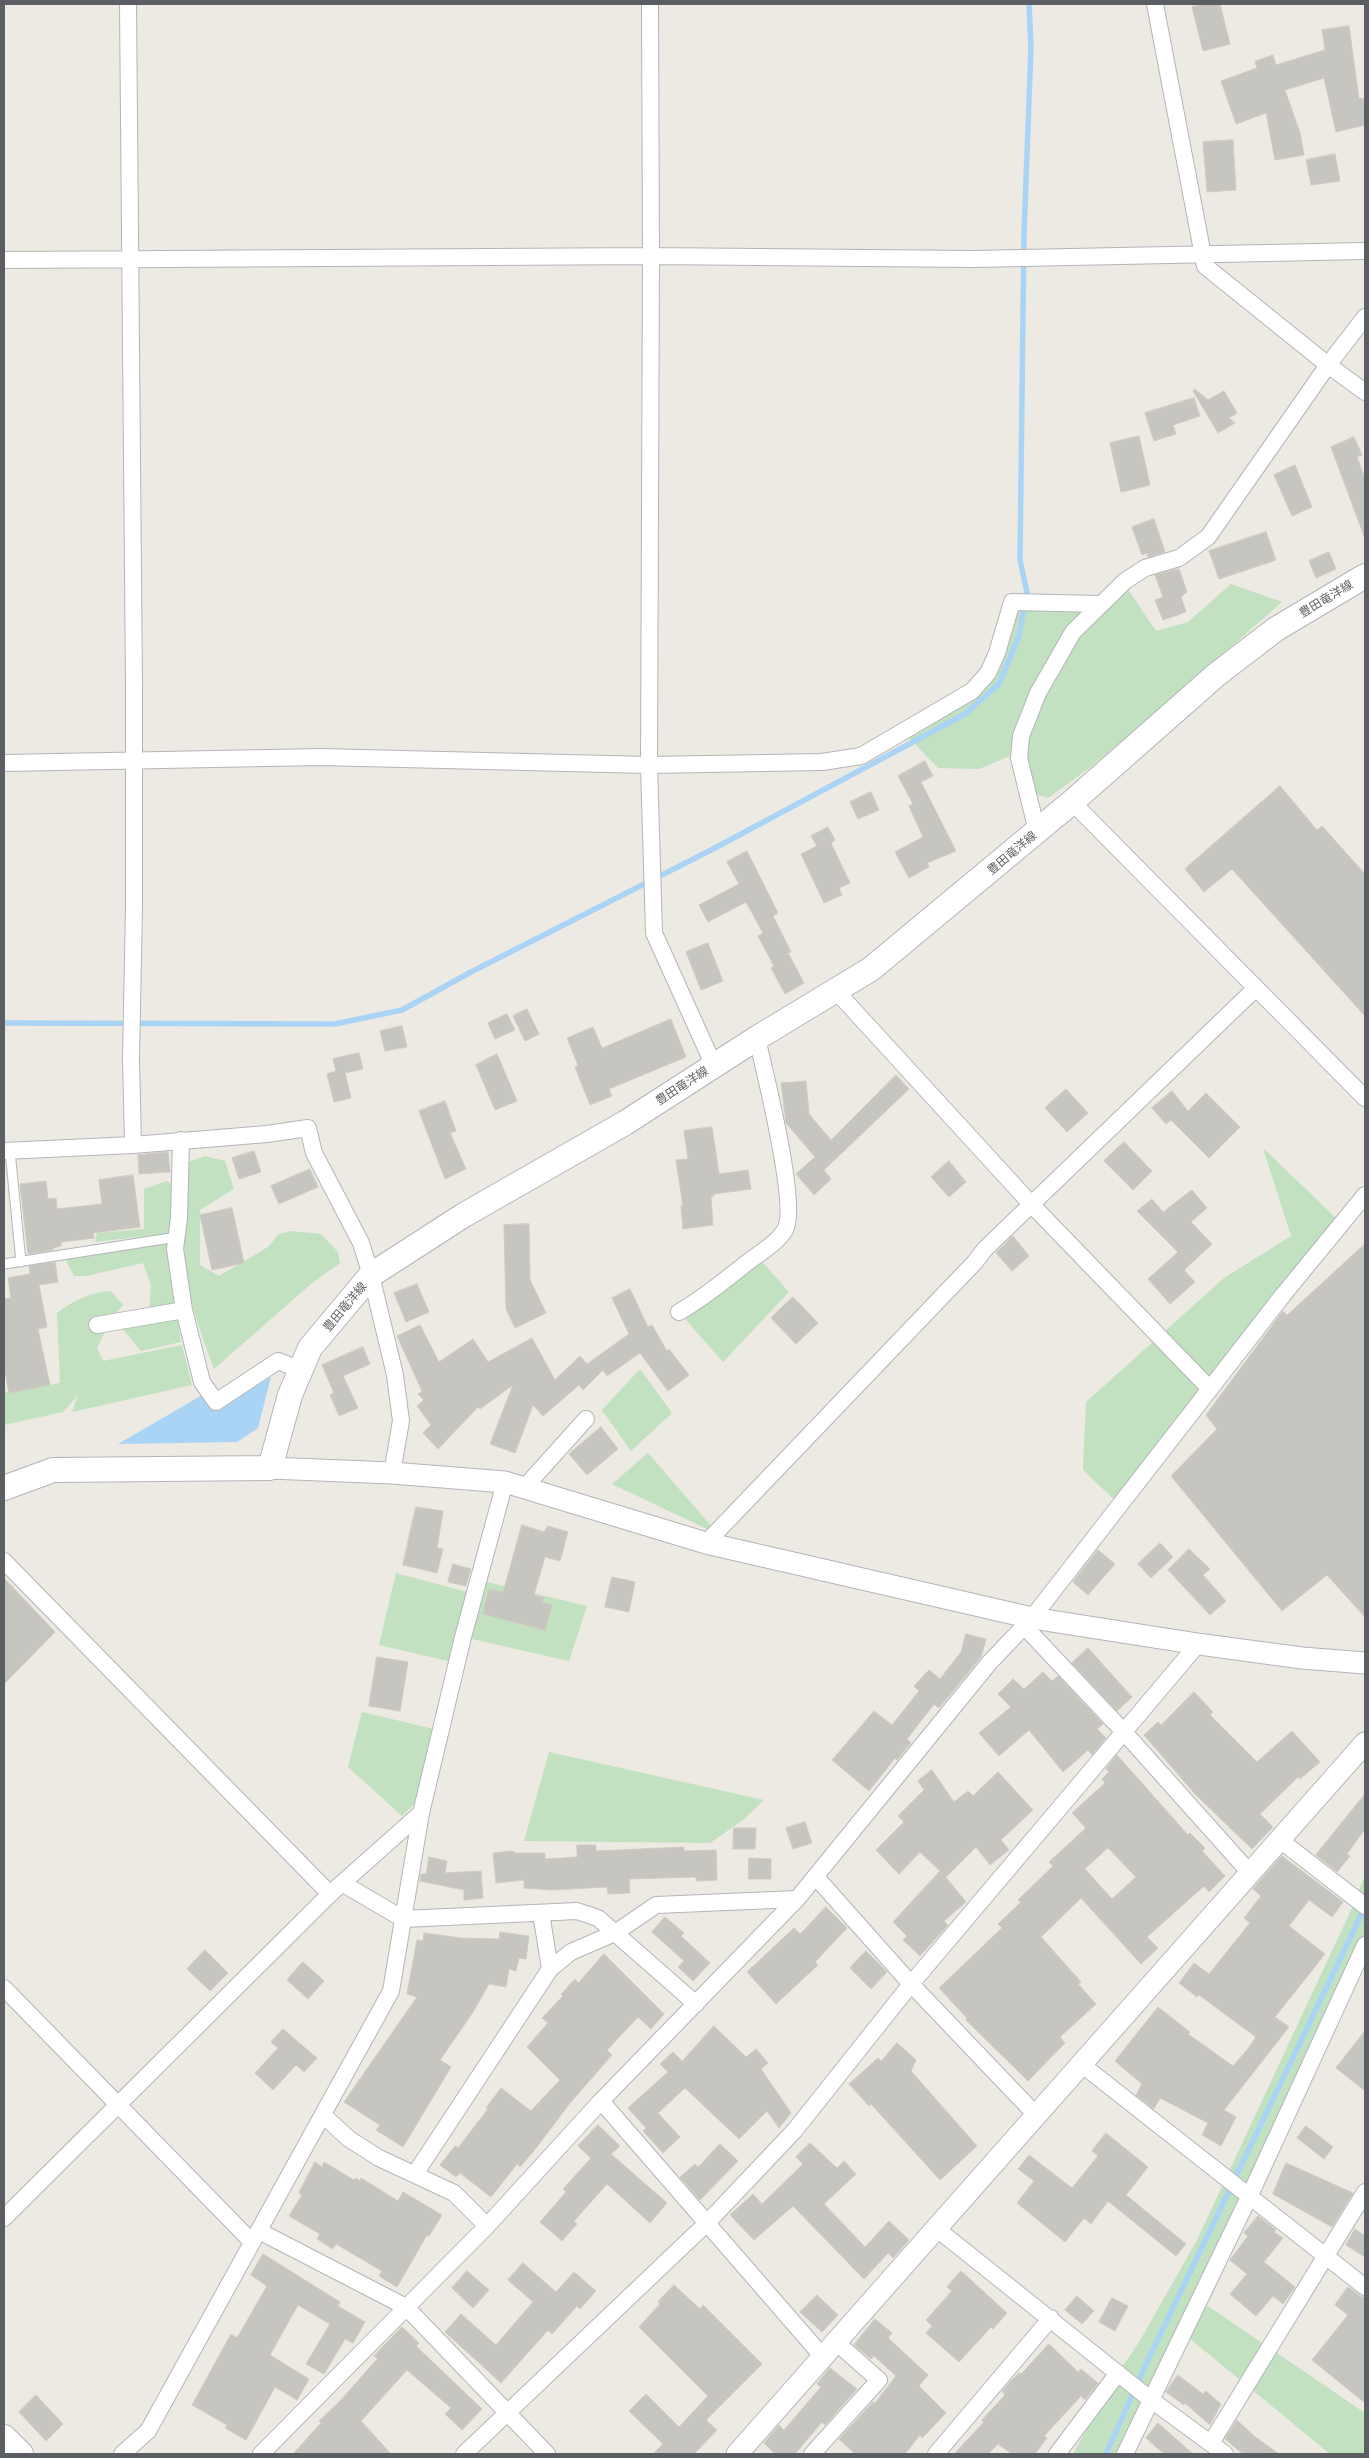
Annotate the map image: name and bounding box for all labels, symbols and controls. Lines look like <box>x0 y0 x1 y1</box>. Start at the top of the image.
street label: 豊田竜洋線 <box>1297 577 1355 621</box>
street label: 豊田竜洋線 <box>984 828 1040 878</box>
street label: 豊田竜洋線 <box>653 1064 711 1108</box>
street label: 豊田竜洋線 <box>320 1279 370 1335</box>

